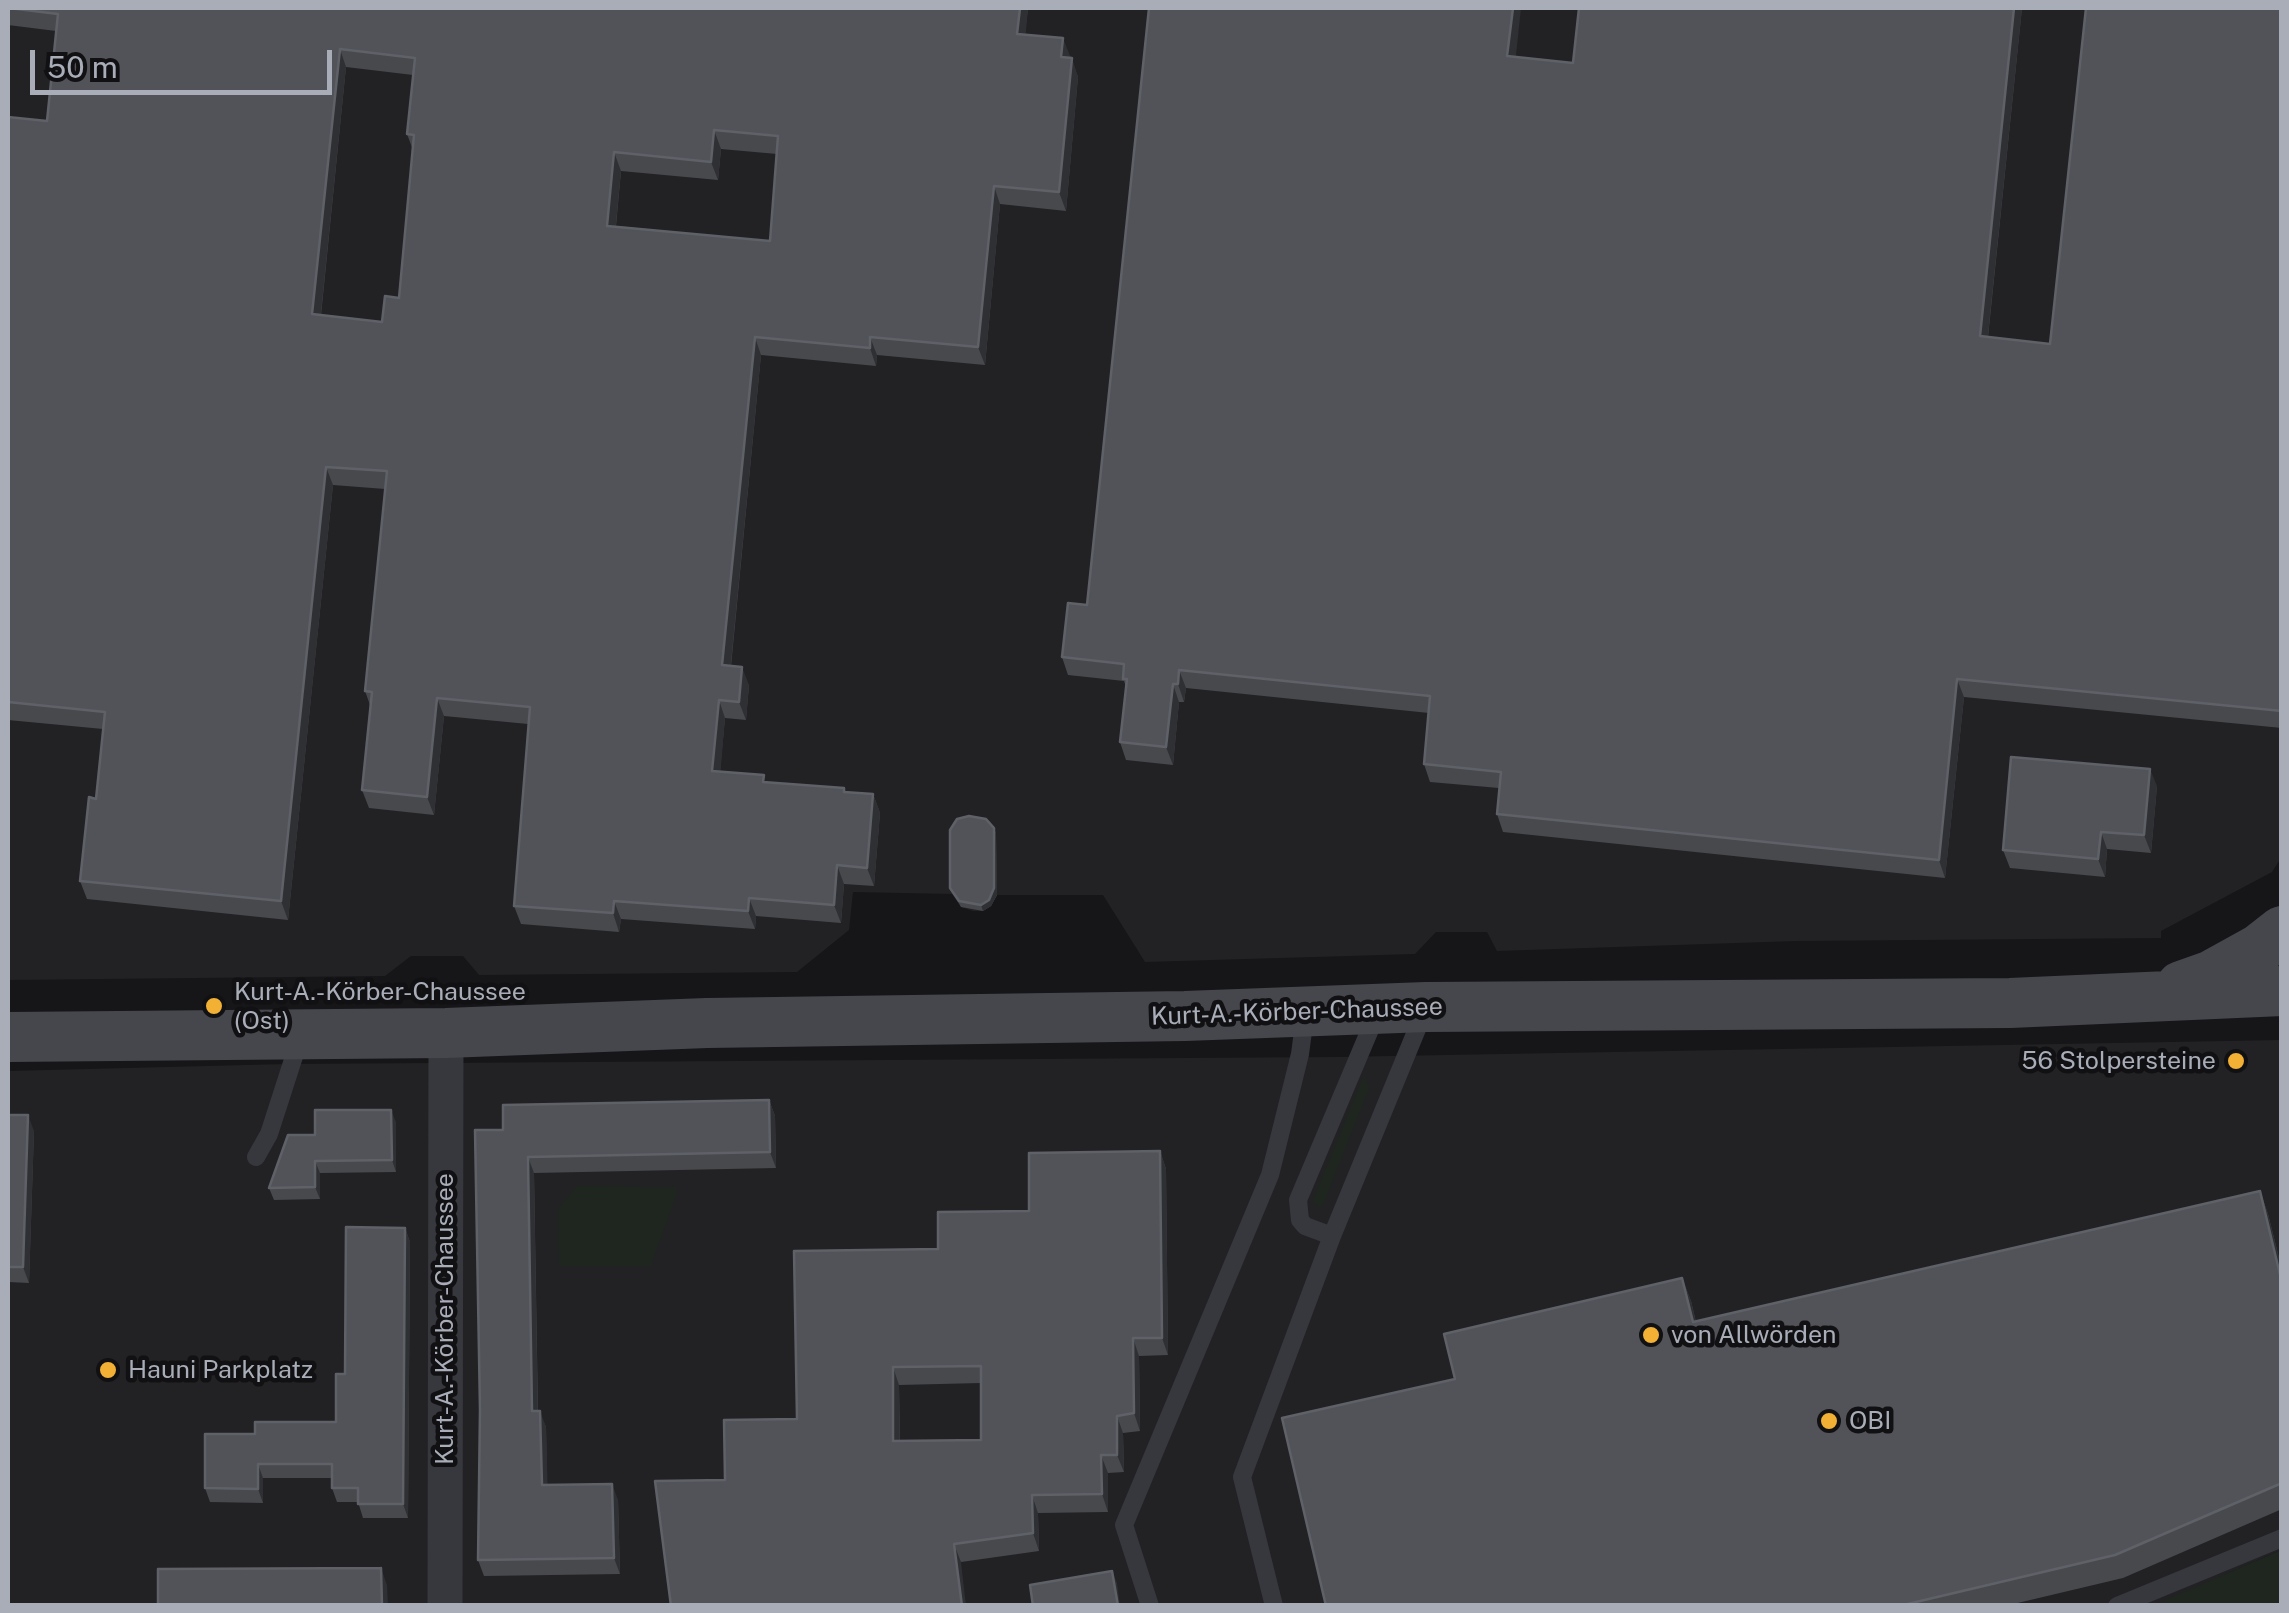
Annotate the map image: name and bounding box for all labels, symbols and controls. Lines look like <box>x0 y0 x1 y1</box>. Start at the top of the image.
scale bar <box>35 30 338 92</box>
text: 50 m <box>47 49 118 85</box>
place label: Kurt-A.-Körber-Chaussee (Ost) <box>234 977 526 1036</box>
street label: Kurt-A.-Körber-Chaussee <box>1151 992 1443 1032</box>
marker: Kurt-A.-Körber-Chaussee (Ost) <box>203 995 225 1017</box>
place label: 56 Stolpersteine <box>2022 1046 2216 1076</box>
marker: 56 Stolpersteine <box>2225 1050 2247 1072</box>
street label: Kurt-A.-Körber-Chaussee <box>430 1173 460 1465</box>
place label: von Allwörden <box>1671 1320 1836 1350</box>
marker: von Allwörden <box>1640 1324 1662 1346</box>
place label: Hauni Parkplatz <box>128 1355 313 1385</box>
marker: Hauni Parkplatz <box>97 1359 119 1381</box>
place label: OBI <box>1849 1406 1891 1436</box>
marker: OBI <box>1818 1410 1840 1432</box>

